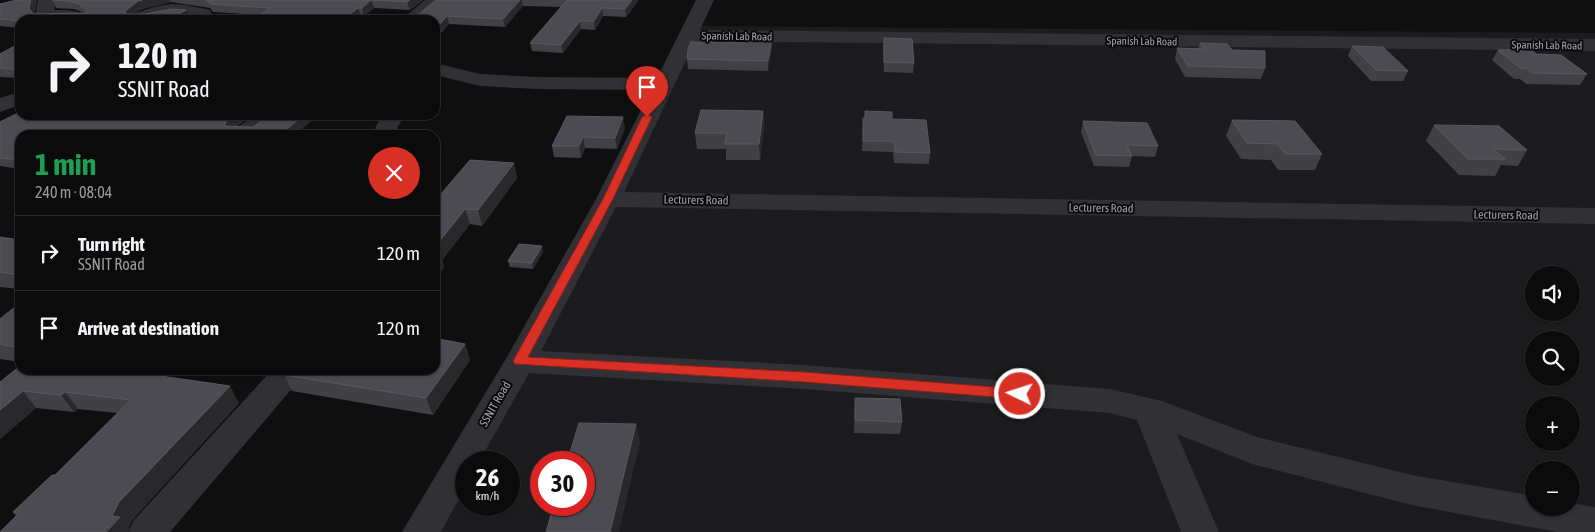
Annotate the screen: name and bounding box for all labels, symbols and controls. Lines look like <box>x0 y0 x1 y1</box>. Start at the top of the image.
street label: Spanish Lab Road <box>702 29 772 43</box>
street label: Spanish Lab Road <box>1107 34 1177 48</box>
icon: right <box>35 35 100 100</box>
text: 120 m <box>118 35 197 75</box>
street label: Spanish Lab Road <box>1512 38 1582 52</box>
pin <box>626 66 668 117</box>
icon: arrive <box>633 73 661 101</box>
text: SSNIT Road <box>118 76 210 102</box>
text: 1 min <box>35 147 96 181</box>
button: close <box>368 147 420 199</box>
text: 240 m · 08:04 <box>35 183 112 201</box>
street label: Lecturers Road <box>663 192 729 208</box>
street label: Lecturers Road <box>1068 200 1134 216</box>
street label: Lecturers Road <box>1473 207 1539 223</box>
text: Turn right <box>78 233 145 255</box>
icon: right <box>35 239 63 267</box>
text: 120 m <box>377 242 420 264</box>
text: SSNIT Road <box>78 255 145 273</box>
map controls <box>1525 266 1580 516</box>
button: sound <box>1525 266 1580 321</box>
icon: arrive <box>35 314 63 342</box>
text: Arrive at destination <box>78 317 219 339</box>
text: 120 m <box>377 317 420 339</box>
button: search <box>1525 331 1580 386</box>
position arrow <box>993 367 1045 419</box>
street label: SSNIT Road <box>476 379 514 429</box>
button: + <box>1525 396 1580 451</box>
speed limit sign: 30 <box>530 451 595 516</box>
button: − <box>1525 461 1580 516</box>
text: 26 <box>476 463 499 491</box>
text: km/h <box>476 489 499 503</box>

